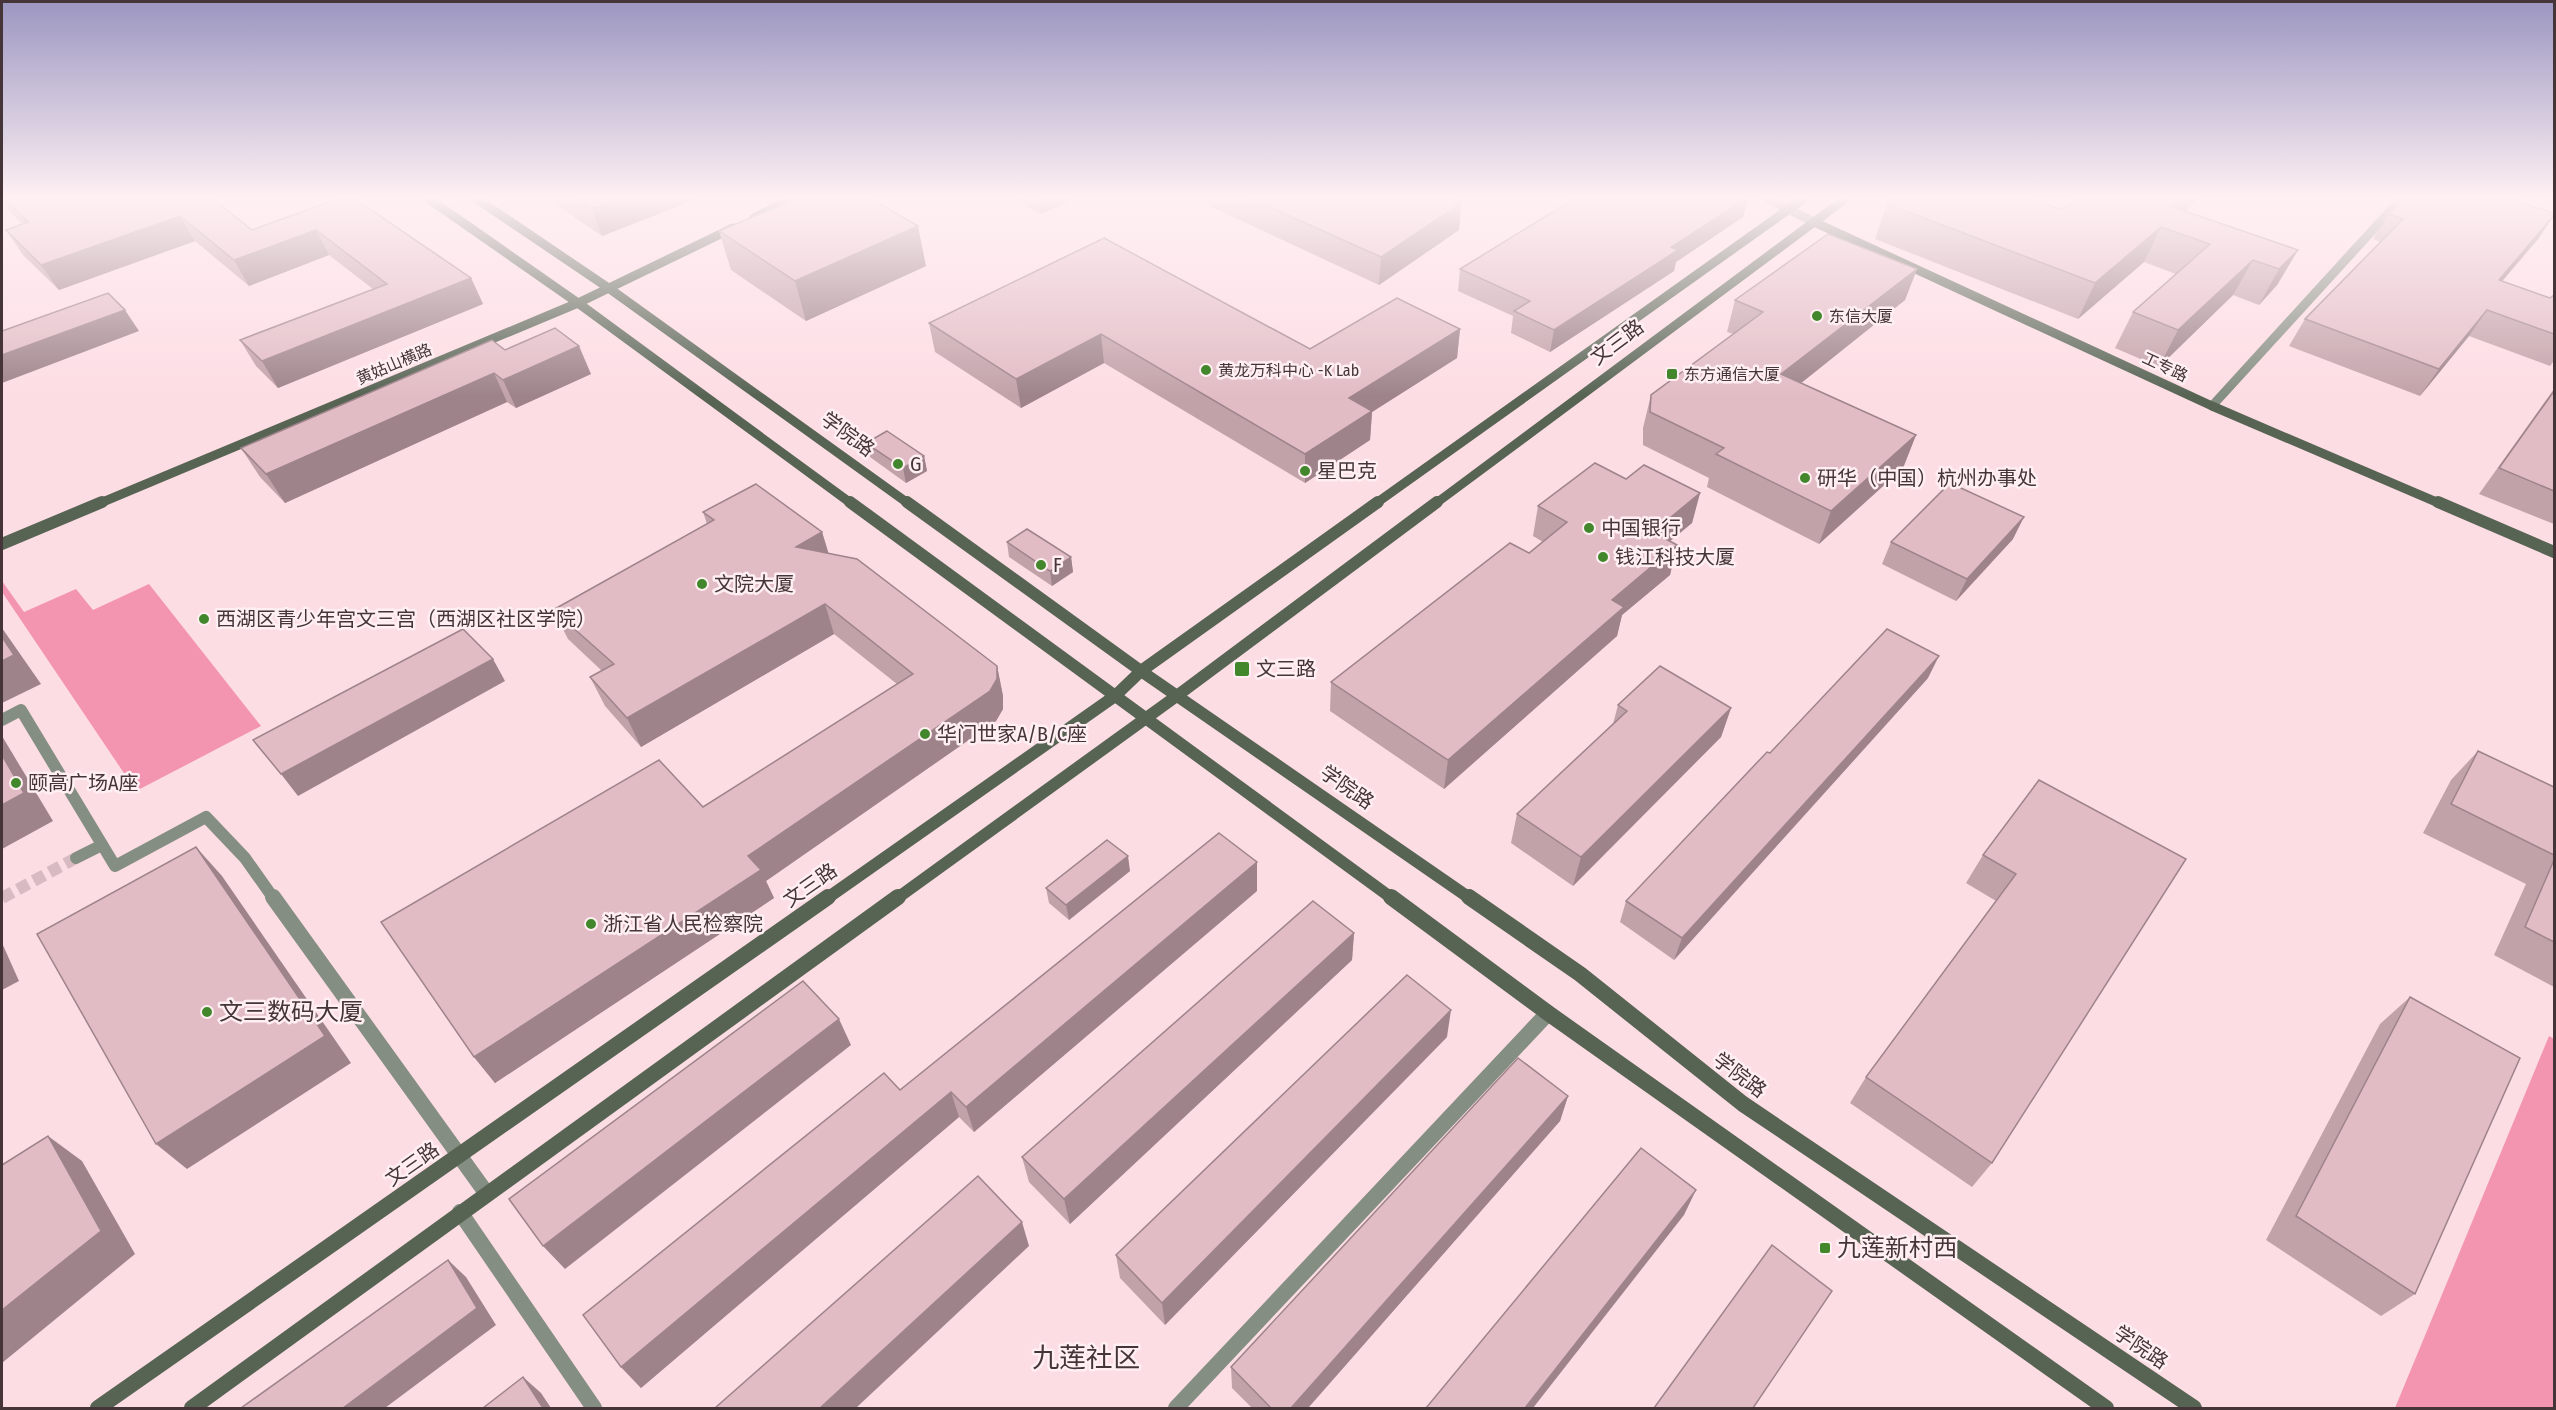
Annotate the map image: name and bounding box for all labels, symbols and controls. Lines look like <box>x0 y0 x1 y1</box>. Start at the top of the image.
place label: 东信大厦 <box>1829 307 1893 326</box>
marker: 东信大厦 <box>1810 309 1824 323</box>
street label: 文三路 <box>1586 314 1648 370</box>
street label: 黄姑山横路 <box>353 340 435 388</box>
street label: 工专路 <box>2139 348 2191 386</box>
place label: 黄龙万科中心 -K Lab <box>1218 361 1359 380</box>
marker: 黄龙万科中心 -K Lab <box>1199 363 1213 377</box>
place label: 东方通信大厦 <box>1684 365 1780 384</box>
marker: 东方通信大厦 <box>1665 367 1679 381</box>
street label: 学院路 <box>817 407 879 461</box>
place label: G <box>910 452 921 476</box>
marker: G <box>891 457 905 471</box>
place label: 星巴克 <box>1317 459 1377 483</box>
marker: 星巴克 <box>1298 464 1312 478</box>
place label: 研华（中国）杭州办事处 <box>1817 466 2037 490</box>
marker: 研华（中国）杭州办事处 <box>1798 471 1812 485</box>
place label: 中国银行 <box>1601 516 1681 540</box>
marker: 中国银行 <box>1582 521 1596 535</box>
place label: 钱江科技大厦 <box>1615 545 1735 569</box>
marker: 钱江科技大厦 <box>1596 550 1610 564</box>
place label: F <box>1053 553 1062 577</box>
marker: F <box>1034 558 1048 572</box>
place label: 文院大厦 <box>714 572 794 596</box>
marker: 文院大厦 <box>695 577 709 591</box>
place label: 西湖区青少年宫文三宫（西湖区社区学院） <box>216 607 596 631</box>
marker: 西湖区青少年宫文三宫（西湖区社区学院） <box>197 612 211 626</box>
place label: 文三路 <box>1256 657 1316 681</box>
marker: 文三路 <box>1233 660 1251 678</box>
place label: 华门世家A/B/C座 <box>937 722 1087 746</box>
marker: 华门世家A/B/C座 <box>918 727 932 741</box>
street label: 学院路 <box>1316 760 1378 814</box>
place label: 颐高广场A座 <box>28 771 139 795</box>
marker: 颐高广场A座 <box>9 776 23 790</box>
street label: 文三路 <box>779 858 841 912</box>
place label: 浙江省人民检察院 <box>603 912 763 936</box>
marker: 浙江省人民检察院 <box>584 917 598 931</box>
place label: 文三数码大厦 <box>219 998 363 1026</box>
marker: 文三数码大厦 <box>200 1005 214 1019</box>
street label: 学院路 <box>1709 1047 1771 1103</box>
street label: 文三路 <box>381 1137 443 1191</box>
place label: 九莲新村西 <box>1837 1234 1957 1262</box>
marker: 九莲新村西 <box>1818 1241 1832 1255</box>
street label: 学院路 <box>2109 1320 2173 1374</box>
district label: 九莲社区 <box>1032 1342 1140 1374</box>

